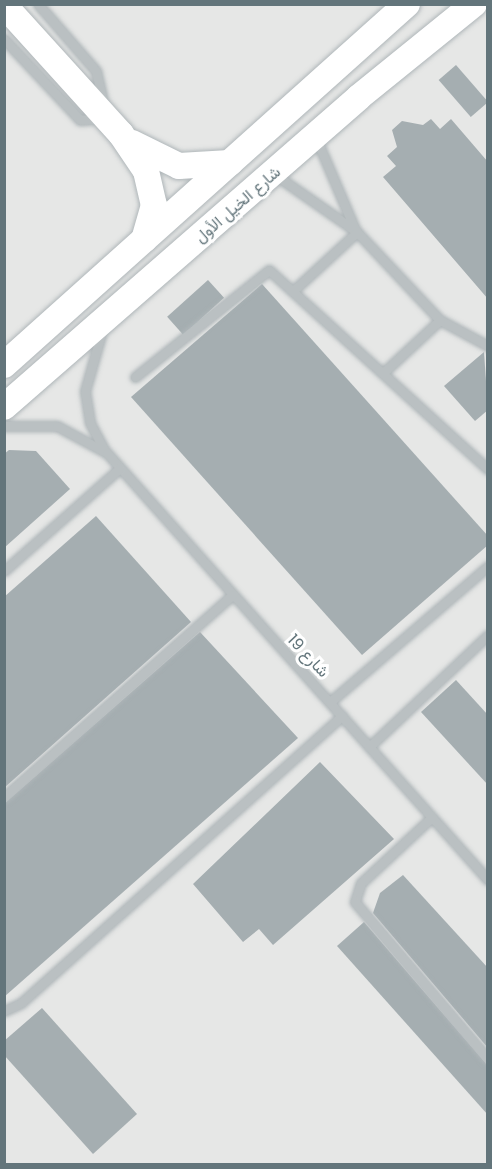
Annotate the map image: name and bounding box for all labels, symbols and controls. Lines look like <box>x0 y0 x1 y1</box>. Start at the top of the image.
street label: شارع الخيل الأول <box>191 163 285 247</box>
street label: شارع 19 <box>283 631 333 681</box>

